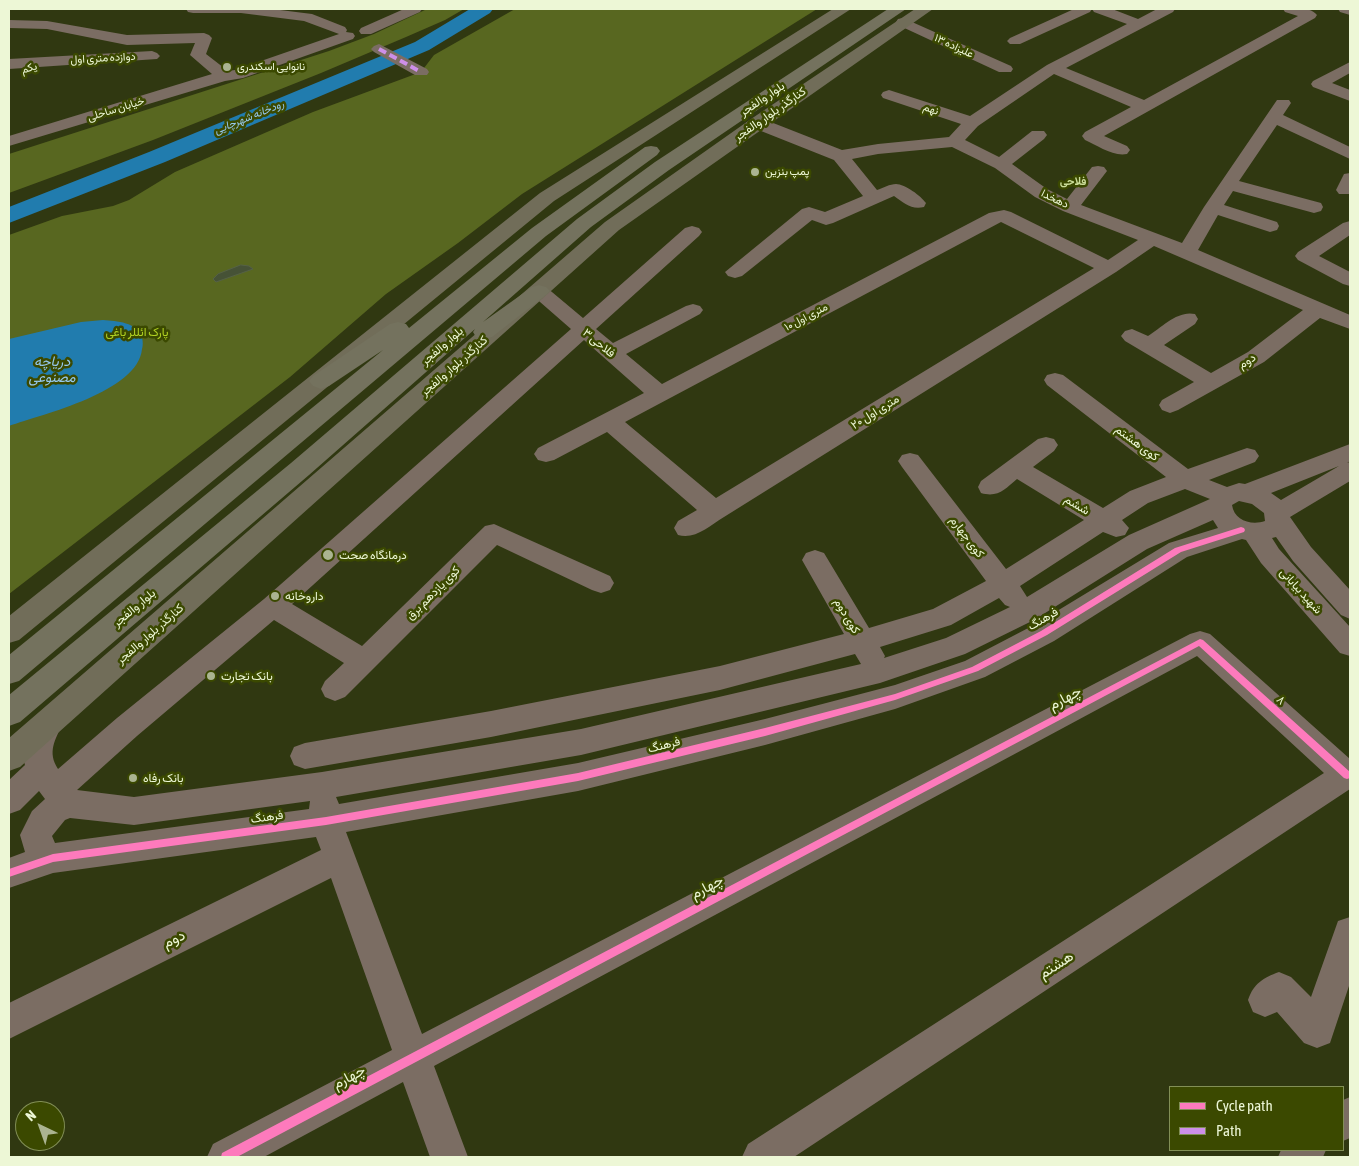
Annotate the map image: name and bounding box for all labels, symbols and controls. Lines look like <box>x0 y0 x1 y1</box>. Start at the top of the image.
street label: ۱۳ علیزاده <box>932 31 976 61</box>
street label: دوازده متری اول <box>70 50 136 66</box>
street label: یکم <box>19 59 39 77</box>
place label: نانوایی اسکندری <box>237 60 305 74</box>
marker: نانوایی اسکندری <box>221 61 233 73</box>
street label: بلوار والفجر <box>737 79 787 119</box>
street label: کنارگذر بلوار والفجر <box>731 84 809 144</box>
street label: خیابان ساحلی <box>86 94 146 124</box>
water label: رودخانه شهرچایی <box>212 97 286 137</box>
street label: نهم <box>921 100 941 118</box>
place label: پمپ بنزین <box>765 165 809 179</box>
marker: پمپ بنزین <box>749 166 761 178</box>
district label: فلاحی <box>1060 175 1086 189</box>
street label: دهخدا <box>1039 187 1071 211</box>
street label: ۱۰ متری اول <box>782 300 830 334</box>
street label: بلوار والفجر <box>418 324 466 368</box>
park label: پارک ائللر باغی <box>105 325 169 339</box>
street label: فلاحی ۳ <box>580 325 618 361</box>
street label: کنارگذر بلوار والفجر <box>417 333 491 399</box>
street label: دوم <box>1235 350 1259 372</box>
water label: دریاچه مصنوعی <box>29 354 75 387</box>
street label: ۲۰ متری اول <box>848 392 902 432</box>
street label: کوی هشتم <box>1112 422 1162 464</box>
street label: ششم <box>1062 492 1092 518</box>
street label: کوی چهارم <box>947 513 987 561</box>
marker: درمانگاه صحت <box>321 548 335 562</box>
place label: درمانگاه صحت <box>339 548 407 562</box>
street label: کوی یازدهم برق <box>403 563 463 623</box>
street label: شهید بیابانی <box>1277 565 1325 617</box>
street label: بلوار والفجر <box>110 586 158 630</box>
place label: داروخانه <box>285 589 324 603</box>
marker: داروخانه <box>269 590 281 602</box>
street label: کوی دوم <box>831 596 863 636</box>
street label: کنارگذر بلوار والفجر <box>113 601 187 667</box>
street label: فرهنگ <box>1025 605 1061 633</box>
place label: بانک تجارت <box>221 669 273 683</box>
marker: بانک تجارت <box>205 670 217 682</box>
street label: چهارم <box>1046 682 1084 714</box>
street label: ۸ <box>1274 692 1288 708</box>
street label: فرهنگ <box>646 734 682 756</box>
place label: بانک رفاه <box>143 771 184 785</box>
marker: بانک رفاه <box>127 772 139 784</box>
street label: فرهنگ <box>250 808 284 826</box>
street label: چهارم <box>688 871 726 903</box>
street label: دوم <box>160 926 188 952</box>
street label: هشتم <box>1035 947 1077 983</box>
street label: چهارم <box>330 1061 368 1093</box>
legend <box>1169 1086 1344 1151</box>
text: Cycle path <box>1216 1097 1273 1114</box>
north arrow <box>15 1101 65 1151</box>
text: N <box>22 1107 39 1124</box>
text: Path <box>1216 1122 1242 1139</box>

